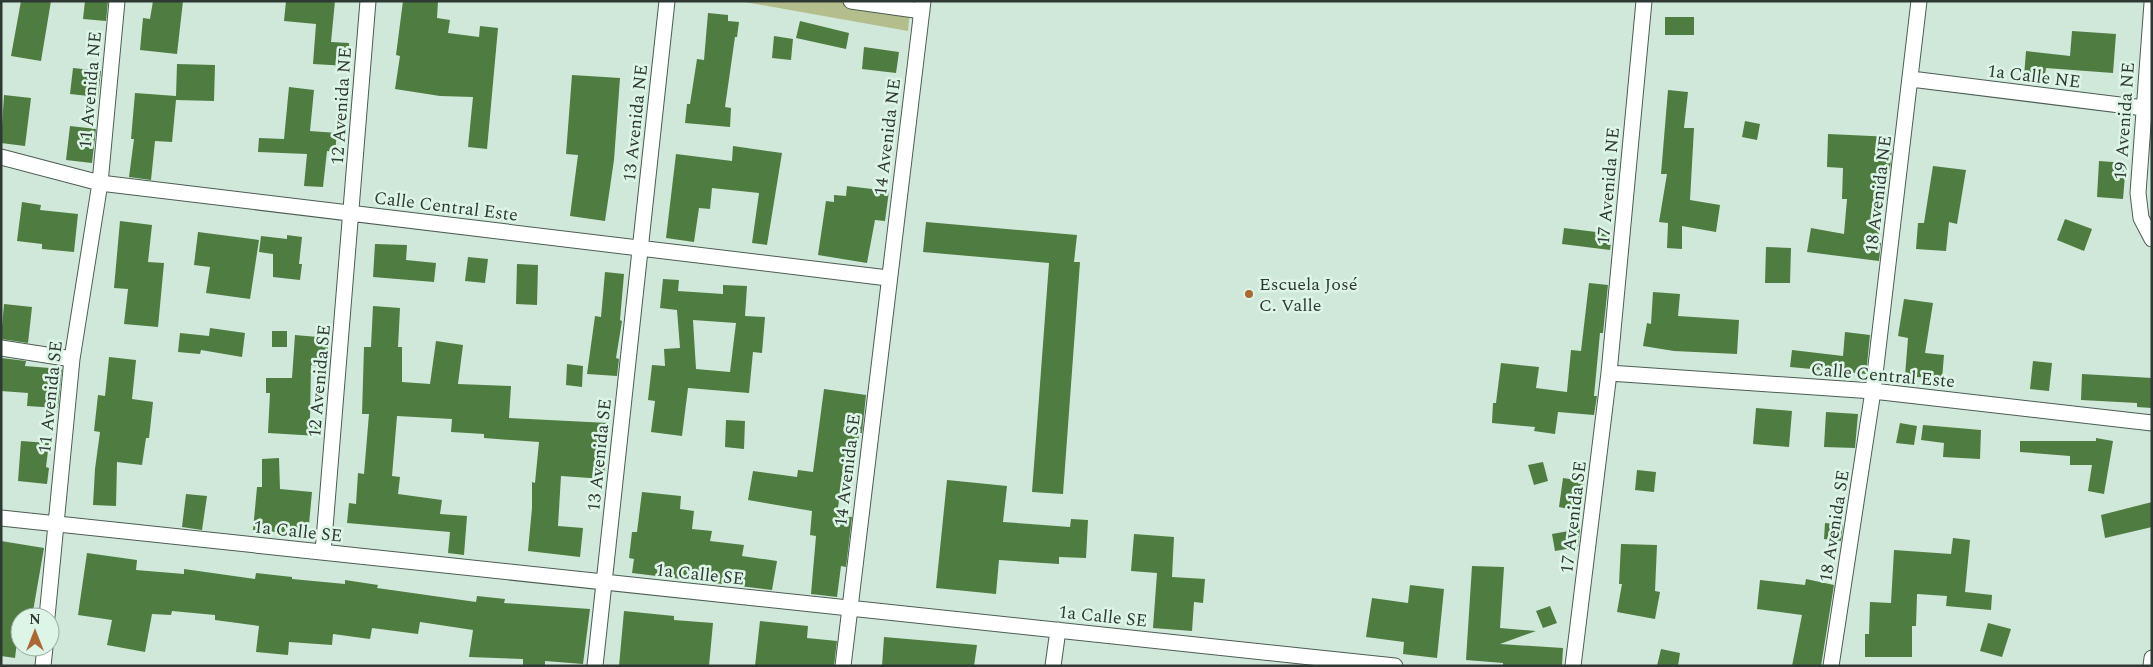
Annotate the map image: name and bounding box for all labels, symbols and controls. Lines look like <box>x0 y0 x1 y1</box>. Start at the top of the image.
street label: 11 Avenida NE <box>72 30 109 150</box>
street label: 12 Avenida NE <box>324 46 359 166</box>
street label: 1a Calle NE <box>1986 57 2082 96</box>
street label: 19 Avenida NE <box>2107 61 2142 181</box>
street label: 13 Avenida NE <box>616 63 655 183</box>
street label: 14 Avenida NE <box>867 77 908 197</box>
street label: 17 Avenida NE <box>1590 126 1627 246</box>
street label: 18 Avenida NE <box>1858 134 1899 254</box>
street label: Calle Central Este <box>373 184 519 229</box>
place label: Escuela José C. Valle <box>1259 271 1358 319</box>
marker: Escuela José C. Valle <box>1243 288 1255 300</box>
street label: 12 Avenida SE <box>301 323 338 439</box>
street label: 11 Avenida SE <box>31 339 70 455</box>
street label: Calle Central Este <box>1810 356 1956 395</box>
street label: 13 Avenida SE <box>580 397 619 513</box>
street label: 14 Avenida SE <box>827 412 868 528</box>
street label: 17 Avenida SE <box>1553 459 1594 575</box>
street label: 18 Avenida SE <box>1812 468 1857 584</box>
street label: 1a Calle SE <box>252 513 344 550</box>
street label: 1a Calle SE <box>654 556 746 593</box>
street label: 1a Calle SE <box>1057 598 1149 635</box>
north arrow <box>10 607 60 657</box>
text: N <box>29 609 41 630</box>

